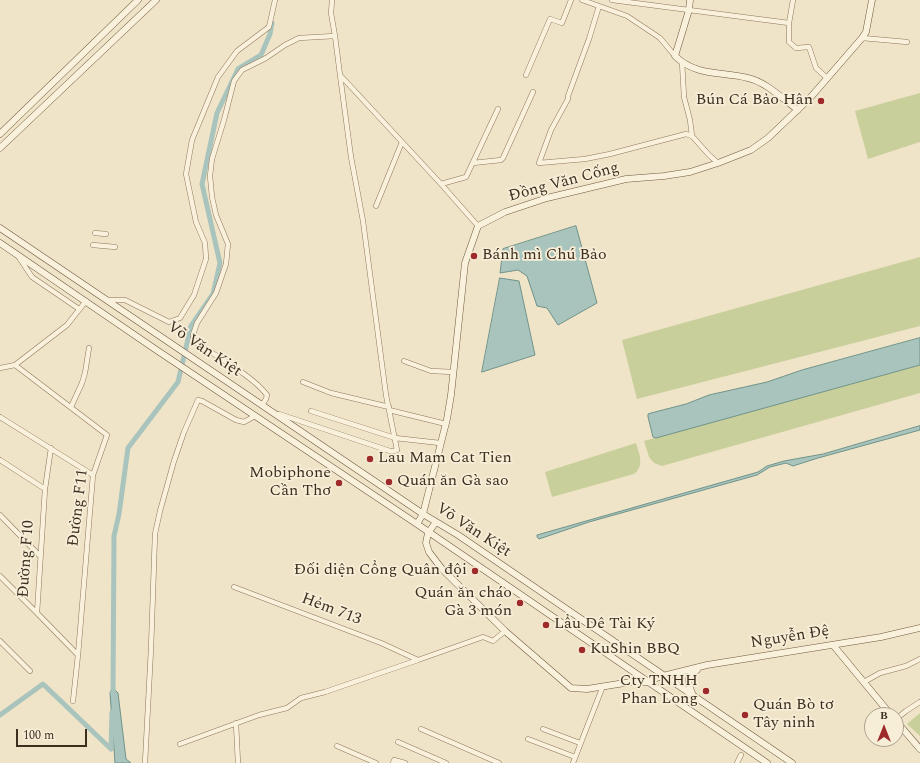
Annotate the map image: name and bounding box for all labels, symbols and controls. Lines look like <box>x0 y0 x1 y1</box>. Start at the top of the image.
place label: Bún Cá Bảo Hân <box>696 91 813 111</box>
marker: Bún Cá Bảo Hân <box>816 96 826 106</box>
street label: Đồng Văn Cống <box>507 159 621 207</box>
place label: Bánh mì Chú Bảo <box>482 246 607 266</box>
marker: Bánh mì Chú Bảo <box>469 251 479 261</box>
street label: Võ Văn Kiệt <box>163 318 245 382</box>
place label: Lau Mam Cat Tien <box>378 449 512 469</box>
marker: Lau Mam Cat Tien <box>365 454 375 464</box>
place label: Mobiphone Cần Thơ <box>249 464 331 502</box>
street label: Đường F11 <box>65 468 93 548</box>
place label: Quán ăn Gà sao <box>397 472 509 492</box>
marker: Quán ăn Gà sao <box>384 477 394 487</box>
marker: Mobiphone Cần Thơ <box>334 478 344 488</box>
street label: Võ Văn Kiệt <box>432 500 514 562</box>
street label: Đường F10 <box>15 520 39 598</box>
place label: Đối diện Cổng Quân đội <box>294 561 467 581</box>
marker: Đối diện Cổng Quân đội <box>470 566 480 576</box>
place label: Quán ăn cháo Gà 3 món <box>414 584 512 622</box>
street label: Hẻm 713 <box>298 590 364 630</box>
marker: Quán ăn cháo Gà 3 món <box>515 598 525 608</box>
place label: Lẩu Dê Tài Ký <box>554 615 655 635</box>
marker: Lẩu Dê Tài Ký <box>541 620 551 630</box>
street label: Nguyễn Đệ <box>749 622 831 654</box>
place label: KuShin BBQ <box>590 640 680 660</box>
marker: KuShin BBQ <box>577 645 587 655</box>
place label: Cty TNHH Phan Long <box>620 672 698 710</box>
marker: Cty TNHH Phan Long <box>701 686 711 696</box>
place label: Quán Bò tơ Tây ninh <box>753 696 834 734</box>
north arrow <box>864 707 904 747</box>
text: B <box>880 707 888 724</box>
marker: Quán Bò tơ Tây ninh <box>740 710 750 720</box>
scale bar <box>18 721 89 747</box>
text: 100 m <box>23 726 54 745</box>

